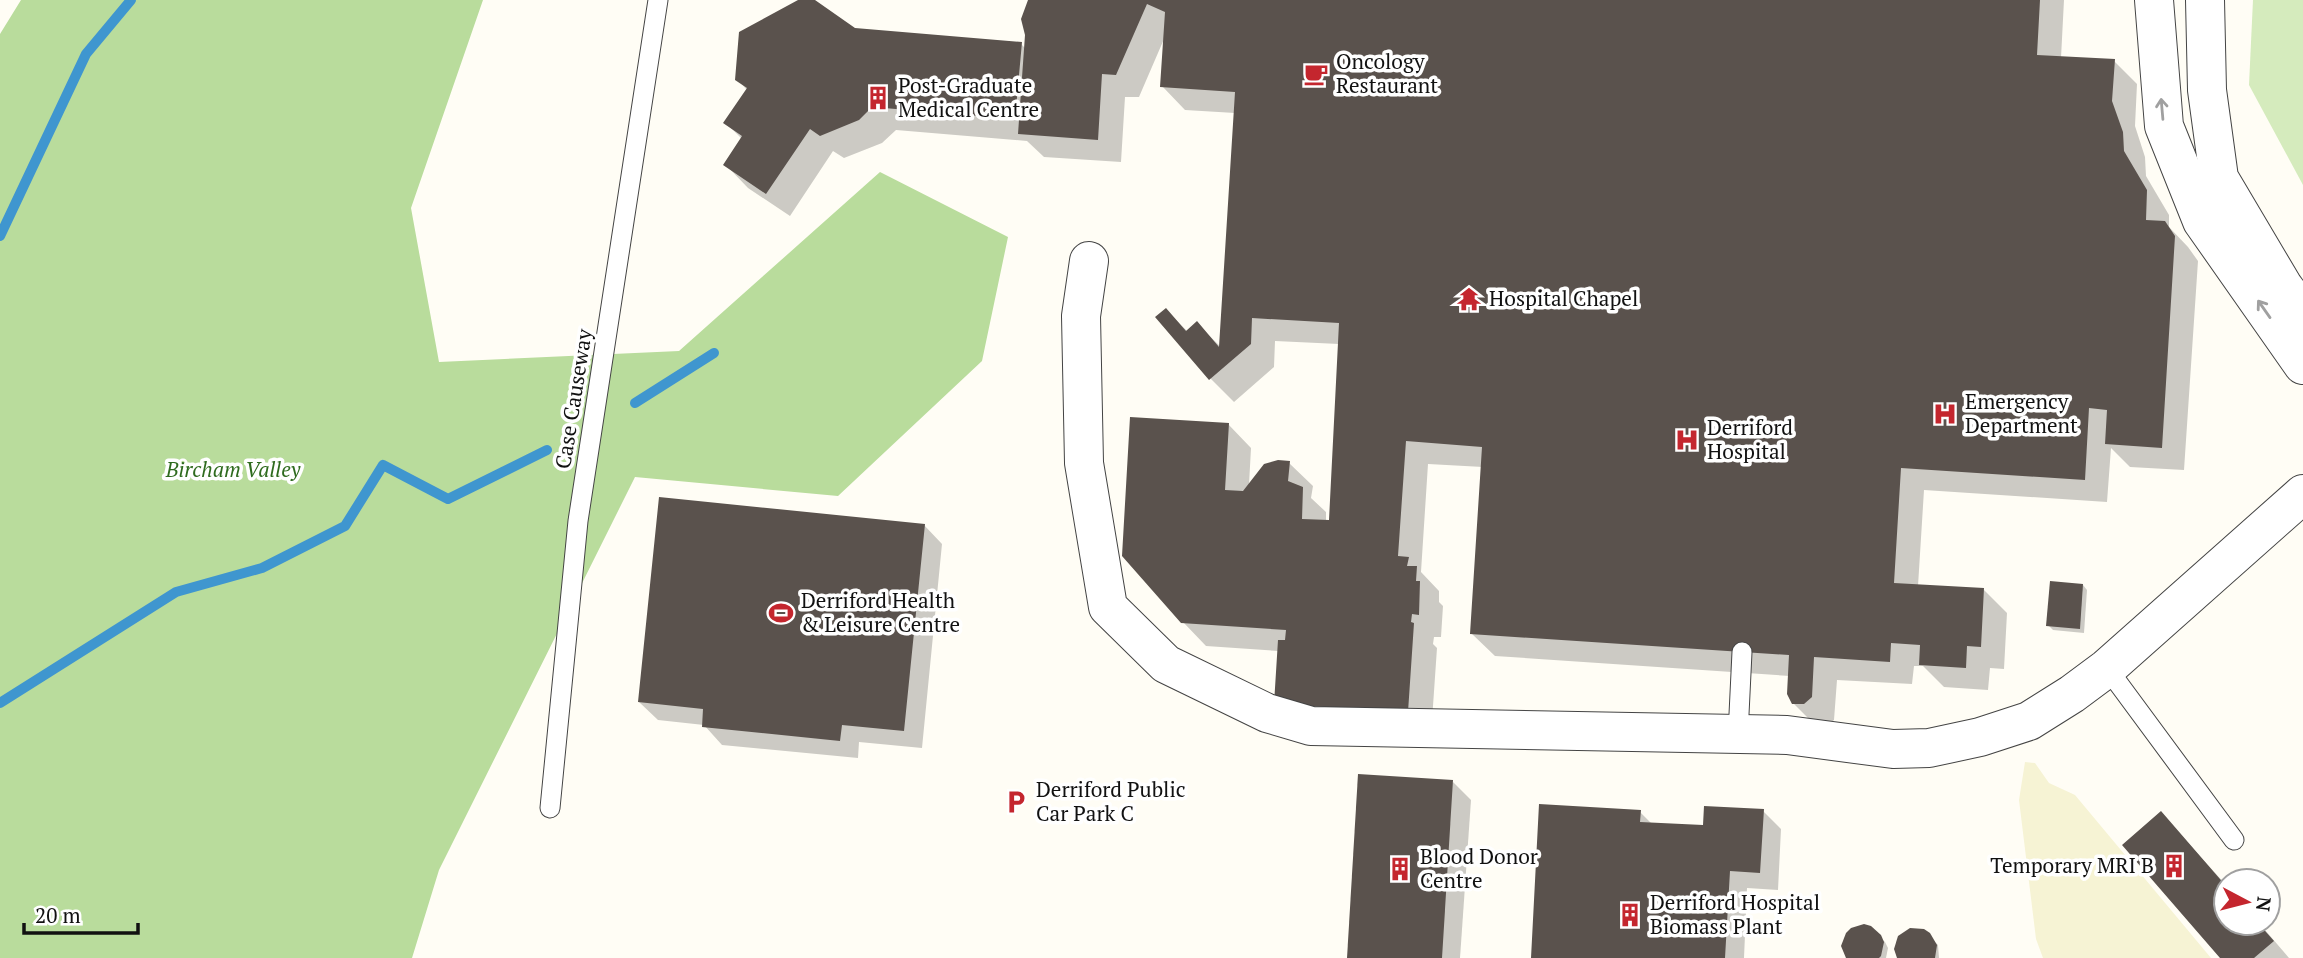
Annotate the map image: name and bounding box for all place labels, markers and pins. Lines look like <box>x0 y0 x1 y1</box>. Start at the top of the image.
place label: Oncology Restaurant <box>1336 47 1438 99</box>
cafe icon: Oncology Restaurant <box>1302 60 1330 88</box>
place label: Post-Graduate Medical Centre <box>898 71 1039 123</box>
building icon: Post-Graduate Medical Centre <box>864 84 892 112</box>
place label: Hospital Chapel <box>1489 284 1638 312</box>
temple icon: Hospital Chapel <box>1455 285 1483 313</box>
place label: Emergency Department <box>1965 387 2078 439</box>
hospital icon: Emergency Department <box>1931 400 1959 428</box>
place label: Derriford Hospital <box>1707 413 1793 465</box>
hospital icon: Derriford Hospital <box>1673 426 1701 454</box>
place label: Derriford Health & Leisure Centre <box>801 586 960 638</box>
sports icon: Derriford Health & Leisure Centre <box>767 599 795 627</box>
place label: Derriford Public Car Park C <box>1036 775 1186 827</box>
parking icon: Derriford Public Car Park C <box>1002 788 1030 816</box>
place label: Blood Donor Centre <box>1420 842 1538 894</box>
place label: Temporary MRI B <box>1990 851 2154 879</box>
building icon: Temporary MRI B <box>2160 852 2188 880</box>
building icon: Blood Donor Centre <box>1386 855 1414 883</box>
place label: Derriford Hospital Biomass Plant <box>1650 888 1820 940</box>
building icon: Derriford Hospital Biomass Plant <box>1616 901 1644 929</box>

